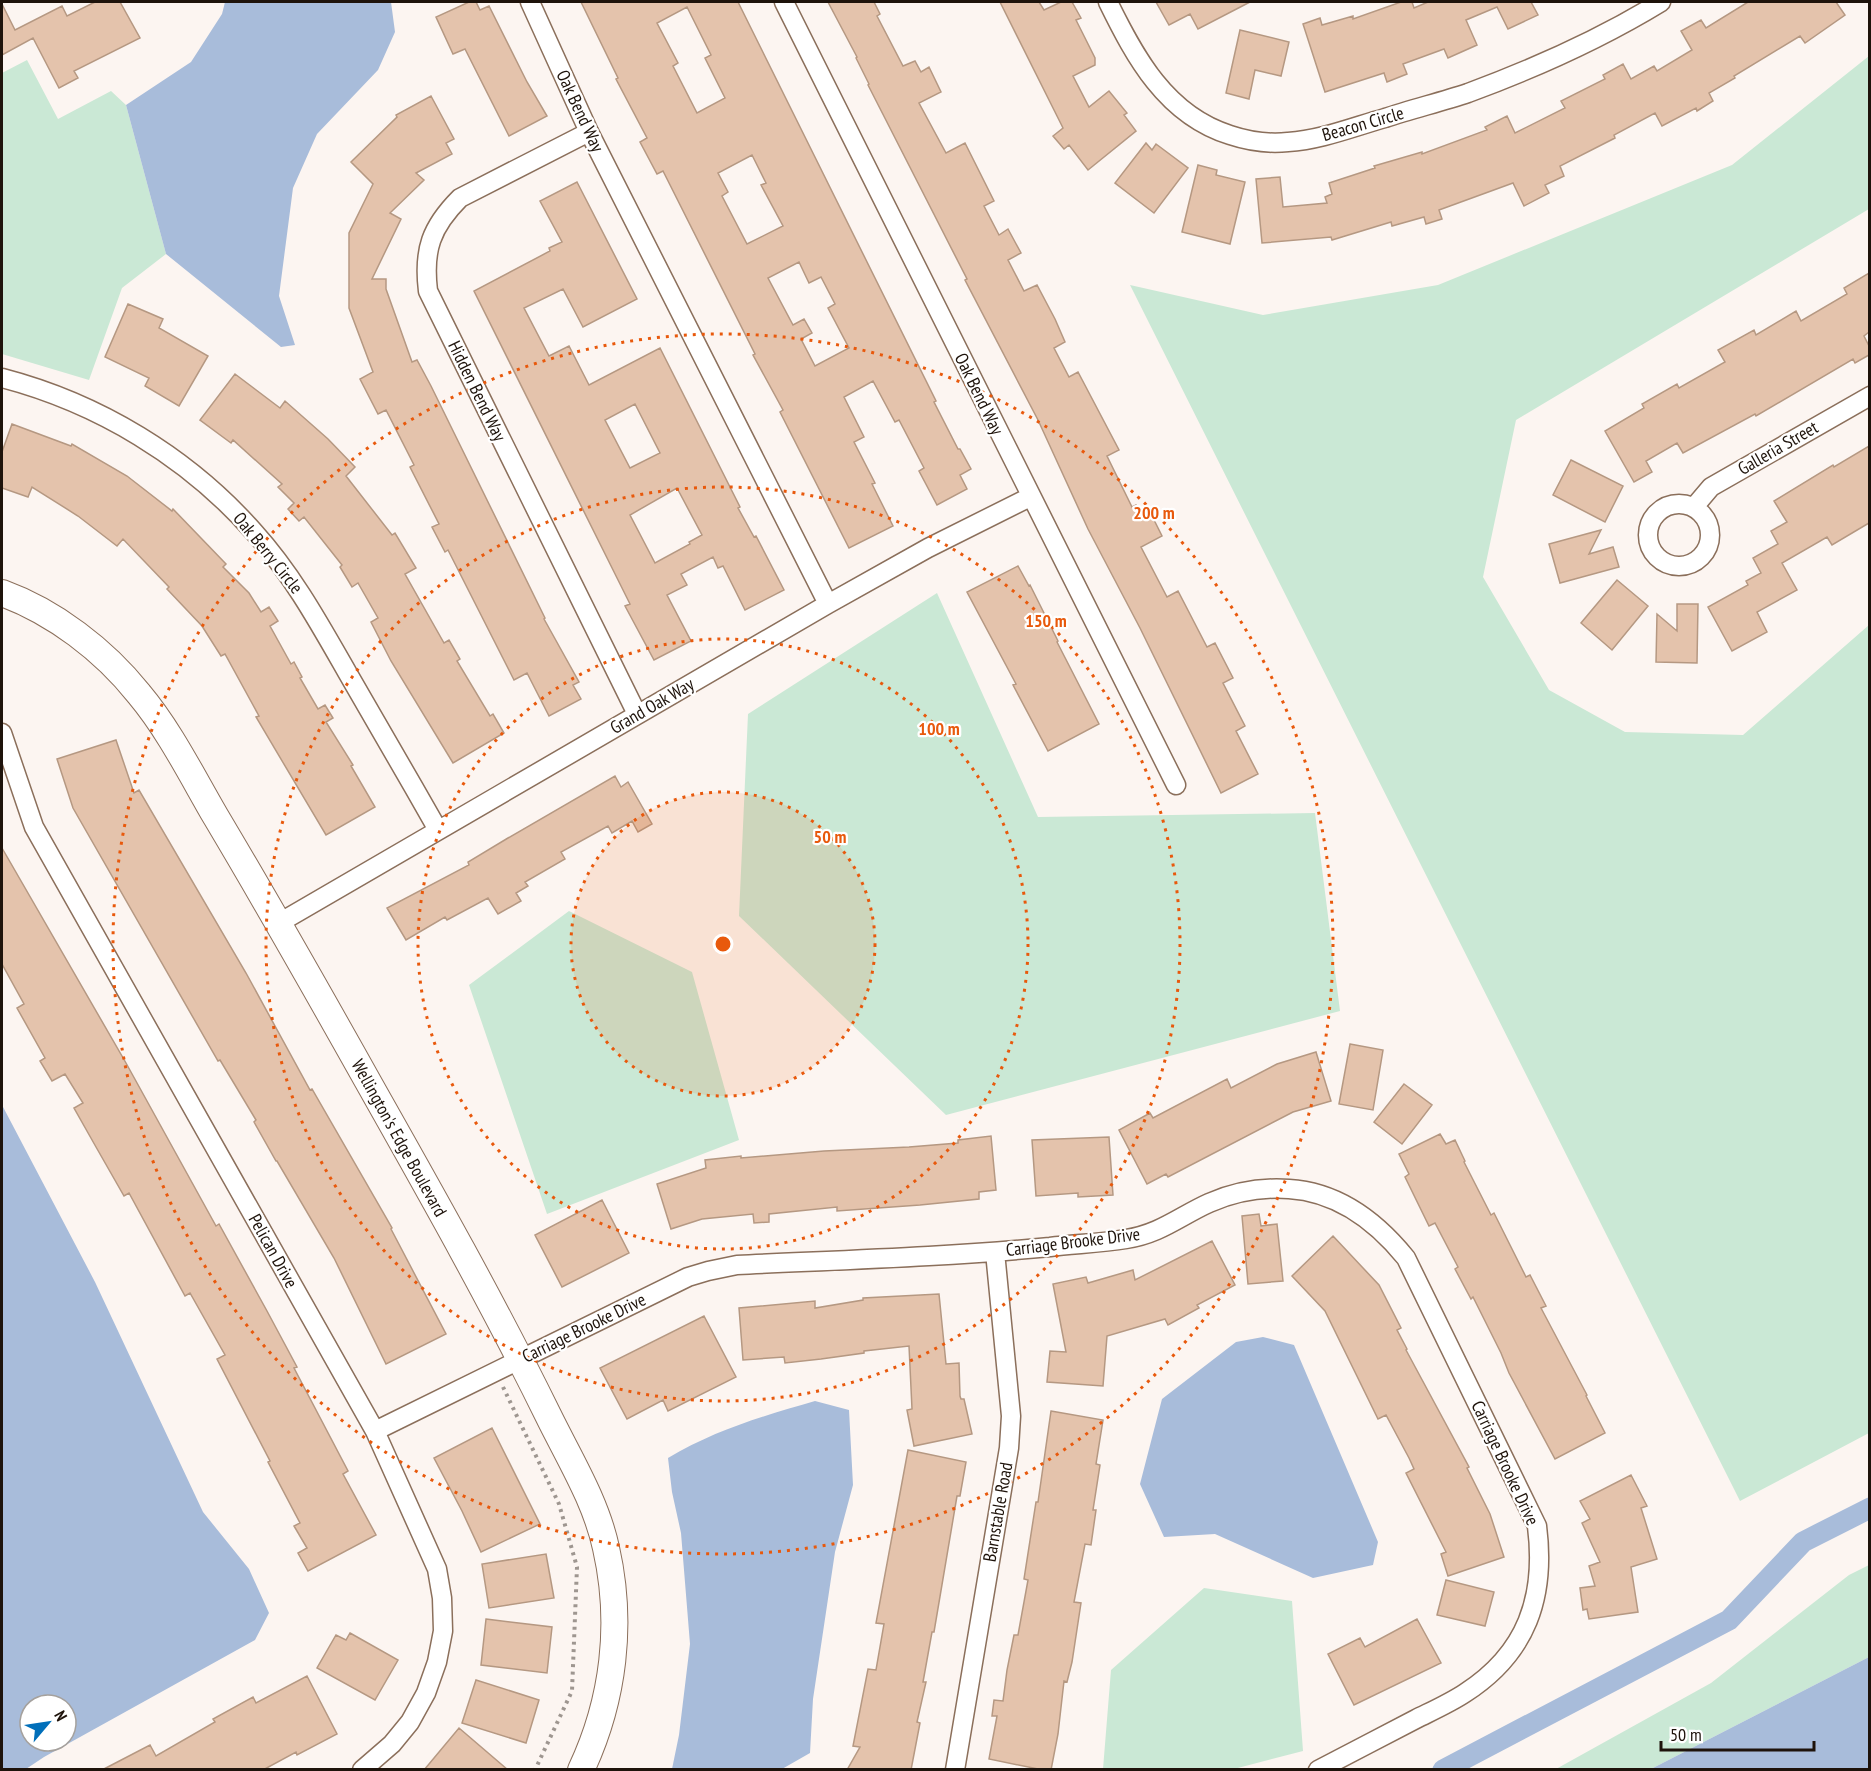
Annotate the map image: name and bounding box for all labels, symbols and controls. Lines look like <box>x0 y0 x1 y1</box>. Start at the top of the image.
street label: Oak Bend Way <box>551 66 610 156</box>
street label: Beacon Circle <box>1319 101 1406 146</box>
street label: Hidden Bend Way <box>443 337 512 445</box>
street label: Oak Bend Way <box>950 349 1009 439</box>
street label: Galleria Street <box>1733 415 1822 480</box>
text: 200 m <box>1133 501 1175 524</box>
street label: Oak Berry Circle <box>228 507 308 598</box>
text: 150 m <box>1025 609 1067 632</box>
street label: Grand Oak Way <box>606 672 698 739</box>
text: 100 m <box>918 717 960 740</box>
text: 50 m <box>814 825 846 848</box>
centre of rings <box>713 934 733 954</box>
street label: Wellington's Edge Boulevard <box>347 1055 452 1220</box>
street label: Pelican Drive <box>244 1210 303 1292</box>
street label: Carriage Brooke Drive <box>1005 1222 1141 1261</box>
street label: Carriage Brooke Drive <box>518 1288 649 1367</box>
street label: Carriage Brooke Drive <box>1467 1397 1544 1529</box>
street label: Barnstable Road <box>977 1460 1018 1564</box>
north arrow <box>18 1693 78 1753</box>
text: N <box>50 1707 72 1724</box>
scale bar <box>1661 1714 1814 1752</box>
text: 50 m <box>1670 1723 1702 1746</box>

